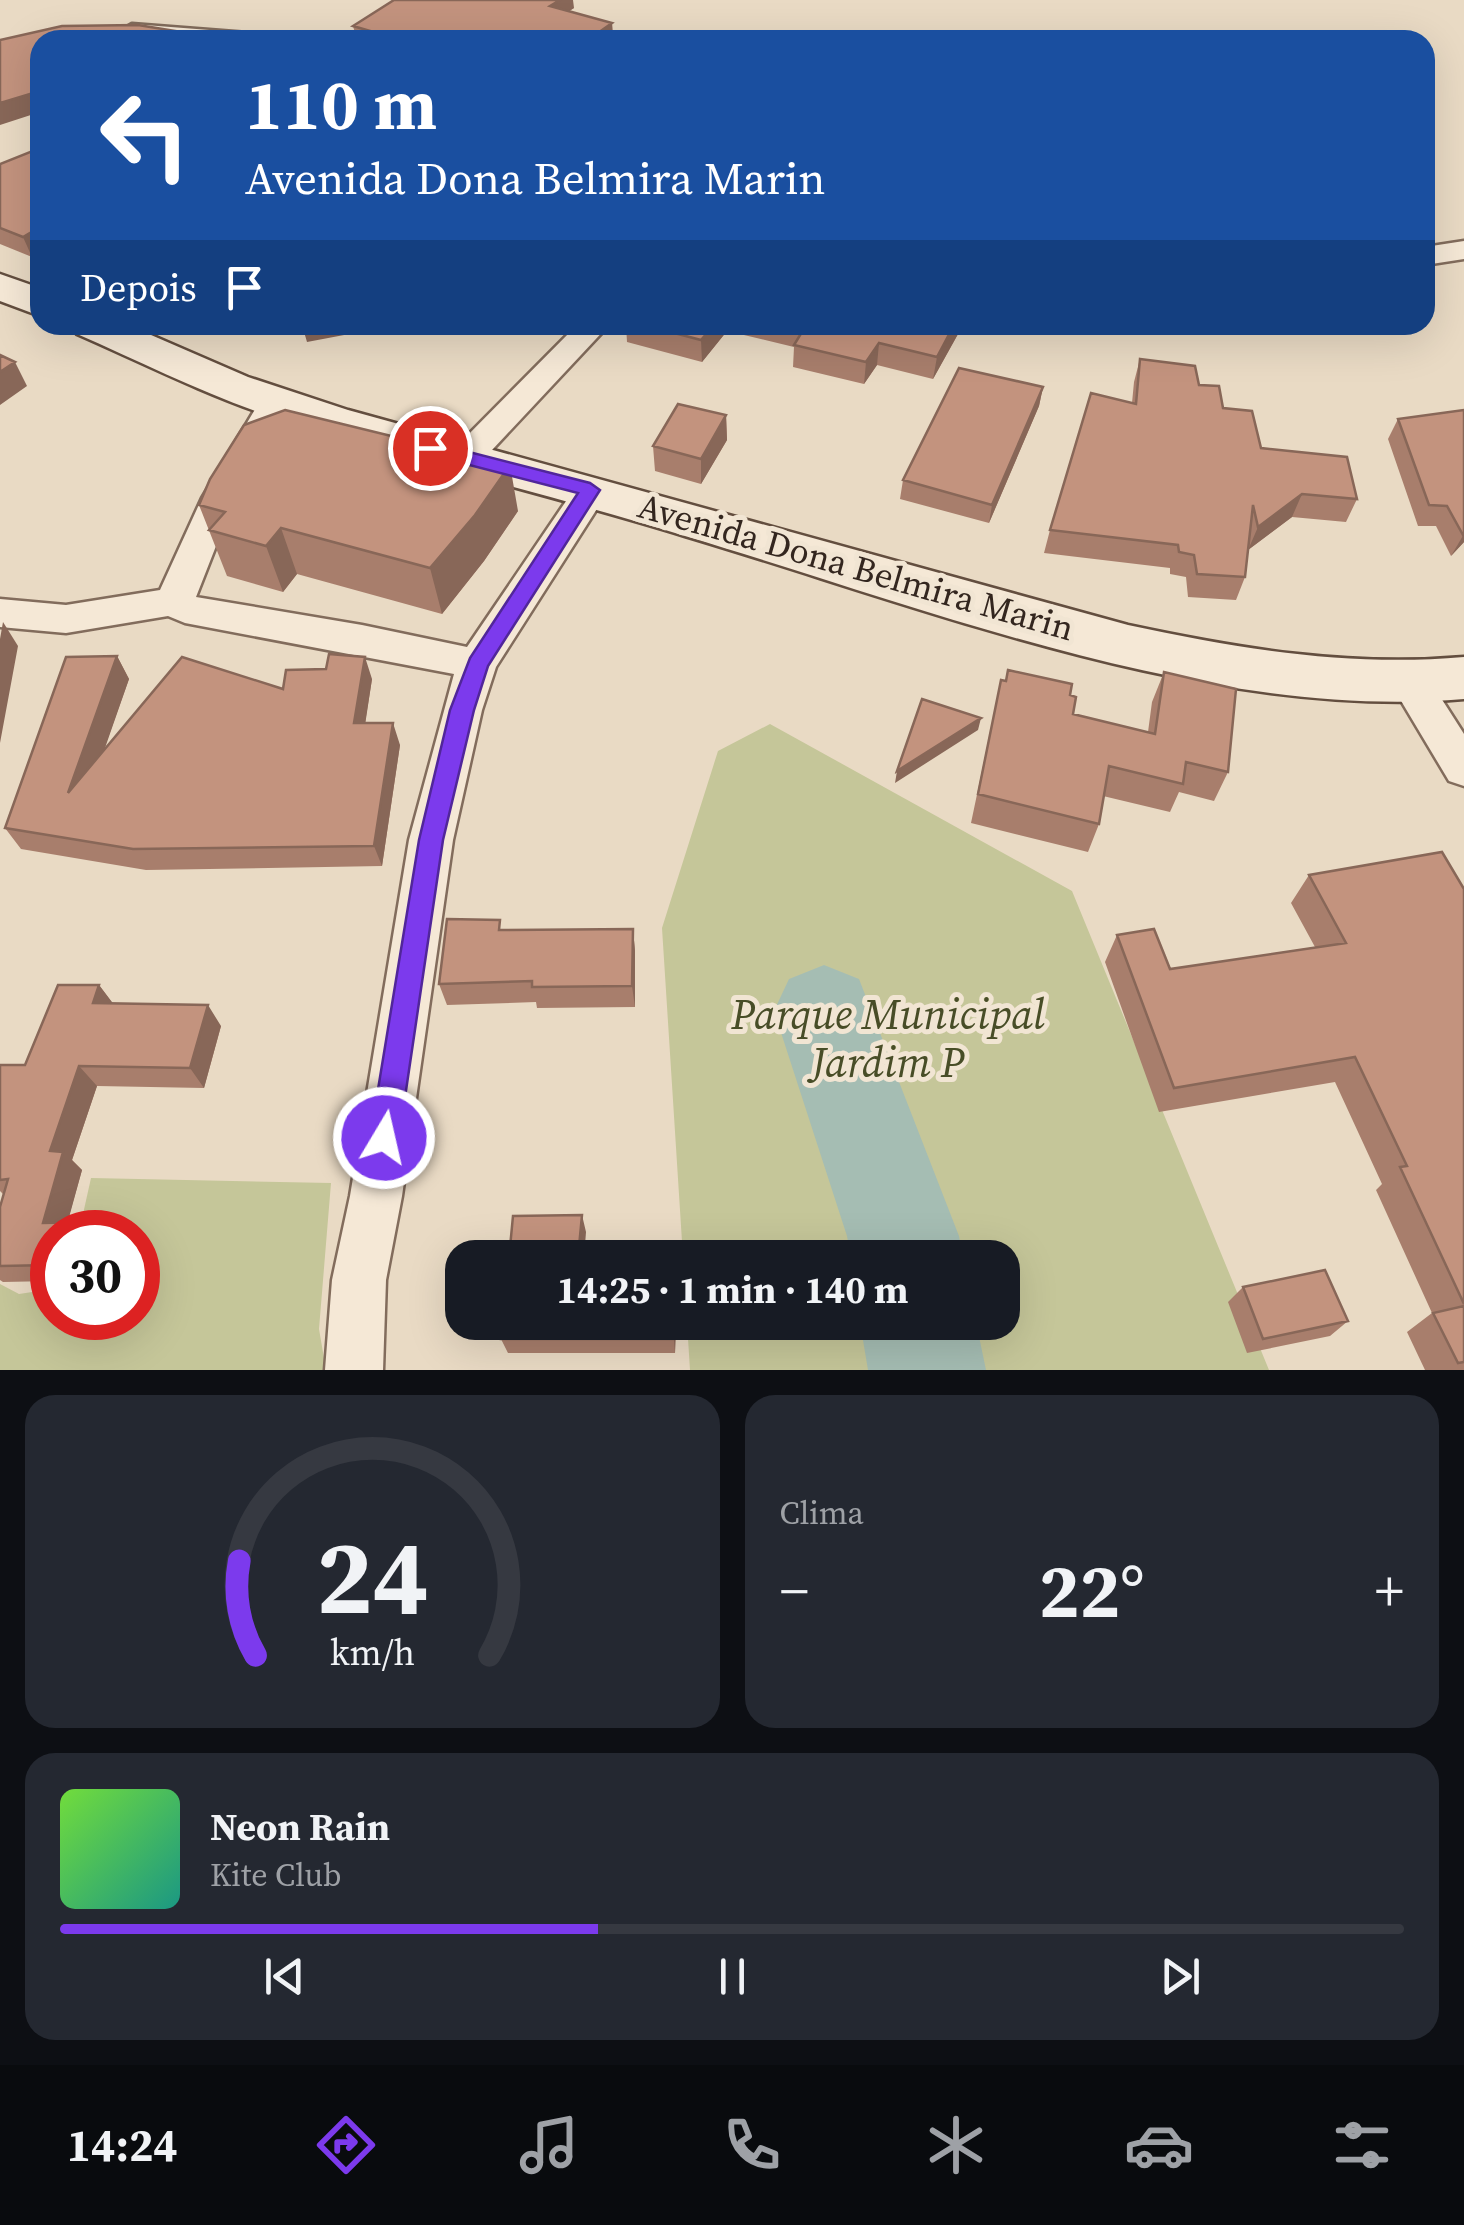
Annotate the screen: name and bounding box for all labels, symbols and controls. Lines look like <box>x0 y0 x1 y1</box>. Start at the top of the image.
text: 110 m <box>245 56 437 152</box>
icon: left <box>80 70 210 200</box>
text: Avenida Dona Belmira Marin <box>245 147 826 209</box>
icon: arrive <box>217 260 272 315</box>
text: Depois <box>80 262 197 314</box>
pin <box>388 406 473 491</box>
icon: arrive <box>403 421 458 476</box>
street label: Avenida Dona Belmira Marin <box>632 482 1080 652</box>
park label: Parque Municipal Jardim P <box>730 985 1045 1091</box>
position arrow <box>332 1086 436 1190</box>
speed limit sign: 30 <box>30 1210 160 1340</box>
text: 14:25 · 1 min · 140 m <box>556 1264 909 1316</box>
text: Clima <box>780 1491 864 1535</box>
text: 24 <box>316 1505 429 1648</box>
text: 22° <box>1039 1539 1145 1642</box>
text: − <box>780 1553 809 1628</box>
text: + <box>1375 1553 1404 1628</box>
text: km/h <box>330 1628 415 1677</box>
text: Neon Rain <box>210 1801 390 1853</box>
text: Kite Club <box>210 1853 342 1897</box>
icon: previous <box>257 1949 312 2004</box>
icon: pause <box>705 1949 760 2004</box>
icon: next <box>1153 1949 1208 2004</box>
icon: directions <box>311 2110 381 2180</box>
icon: music <box>514 2110 584 2180</box>
icon: phone <box>717 2110 787 2180</box>
icon: climate <box>921 2110 991 2180</box>
icon: car <box>1124 2110 1194 2180</box>
icon: filters <box>1327 2110 1397 2180</box>
text: 14:24 <box>67 2114 178 2176</box>

